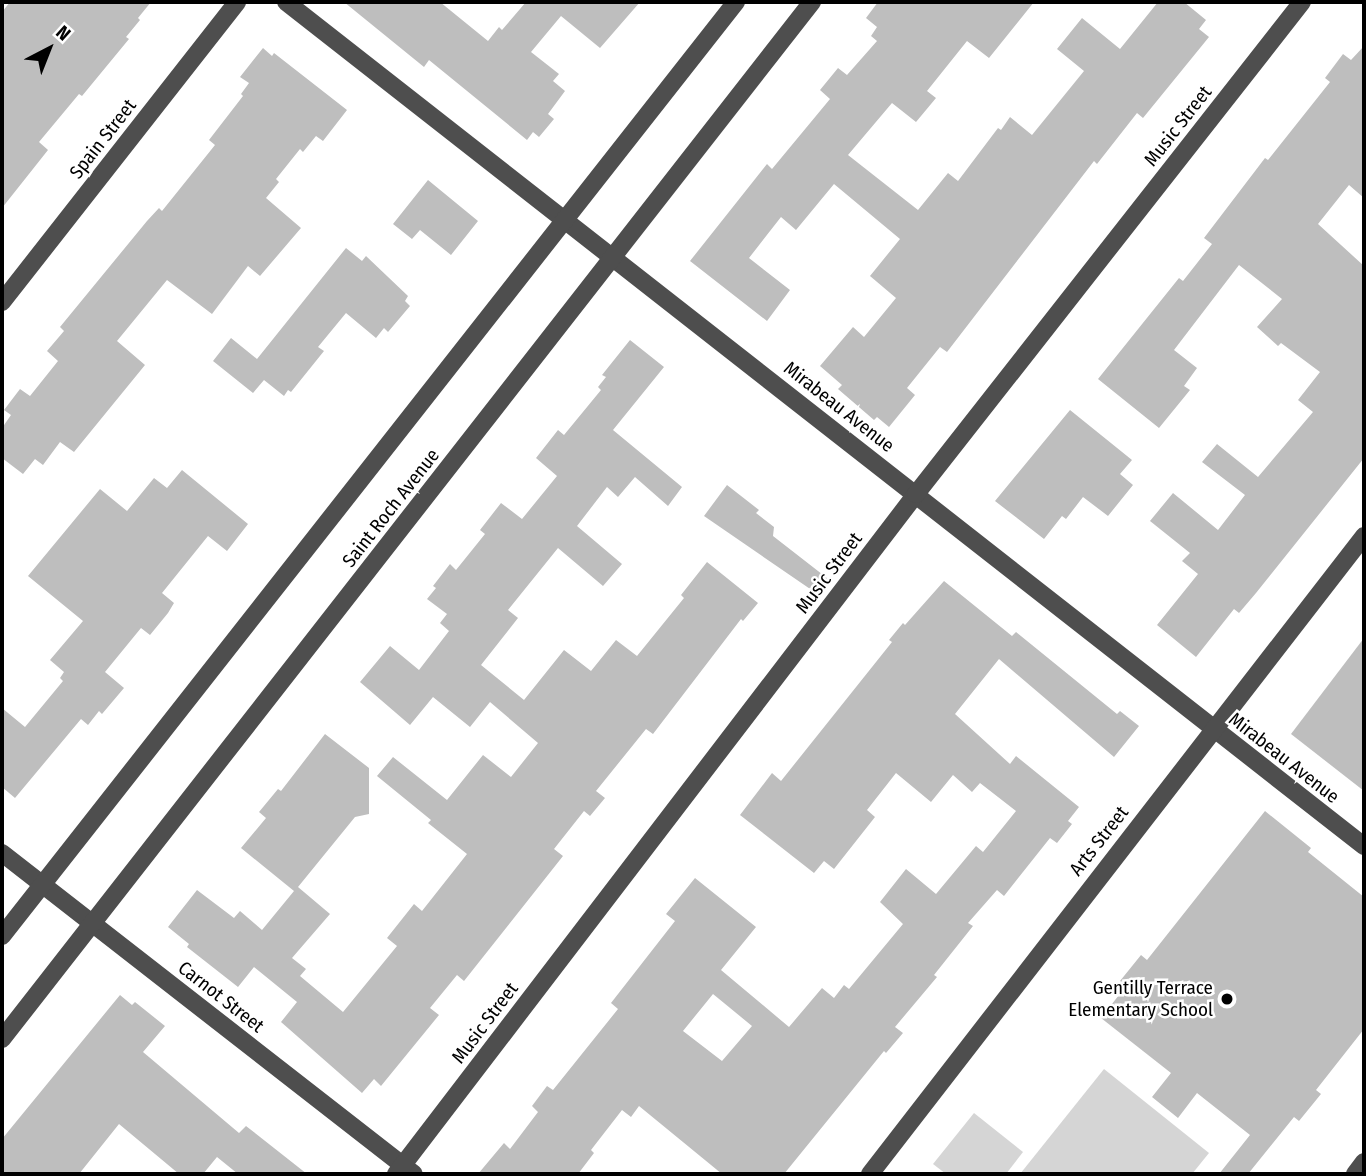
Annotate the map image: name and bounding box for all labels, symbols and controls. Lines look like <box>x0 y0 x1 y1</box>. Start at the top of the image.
north arrow <box>14 14 84 84</box>
text: N <box>51 21 75 45</box>
street label: Music Street <box>1140 81 1216 171</box>
street label: Spain Street <box>65 95 141 183</box>
street label: Mirabeau Avenue <box>779 357 899 457</box>
street label: Saint Roch Avenue <box>338 444 444 572</box>
street label: Music Street <box>791 528 867 618</box>
street label: Mirabeau Avenue <box>1224 708 1344 808</box>
street label: Arts Street <box>1065 802 1133 880</box>
street label: Carnot Street <box>173 956 269 1038</box>
place label: Gentilly Terrace Elementary School <box>1068 977 1213 1021</box>
street label: Music Street <box>447 978 523 1068</box>
marker: Gentilly Terrace Elementary School <box>1219 991 1235 1007</box>

